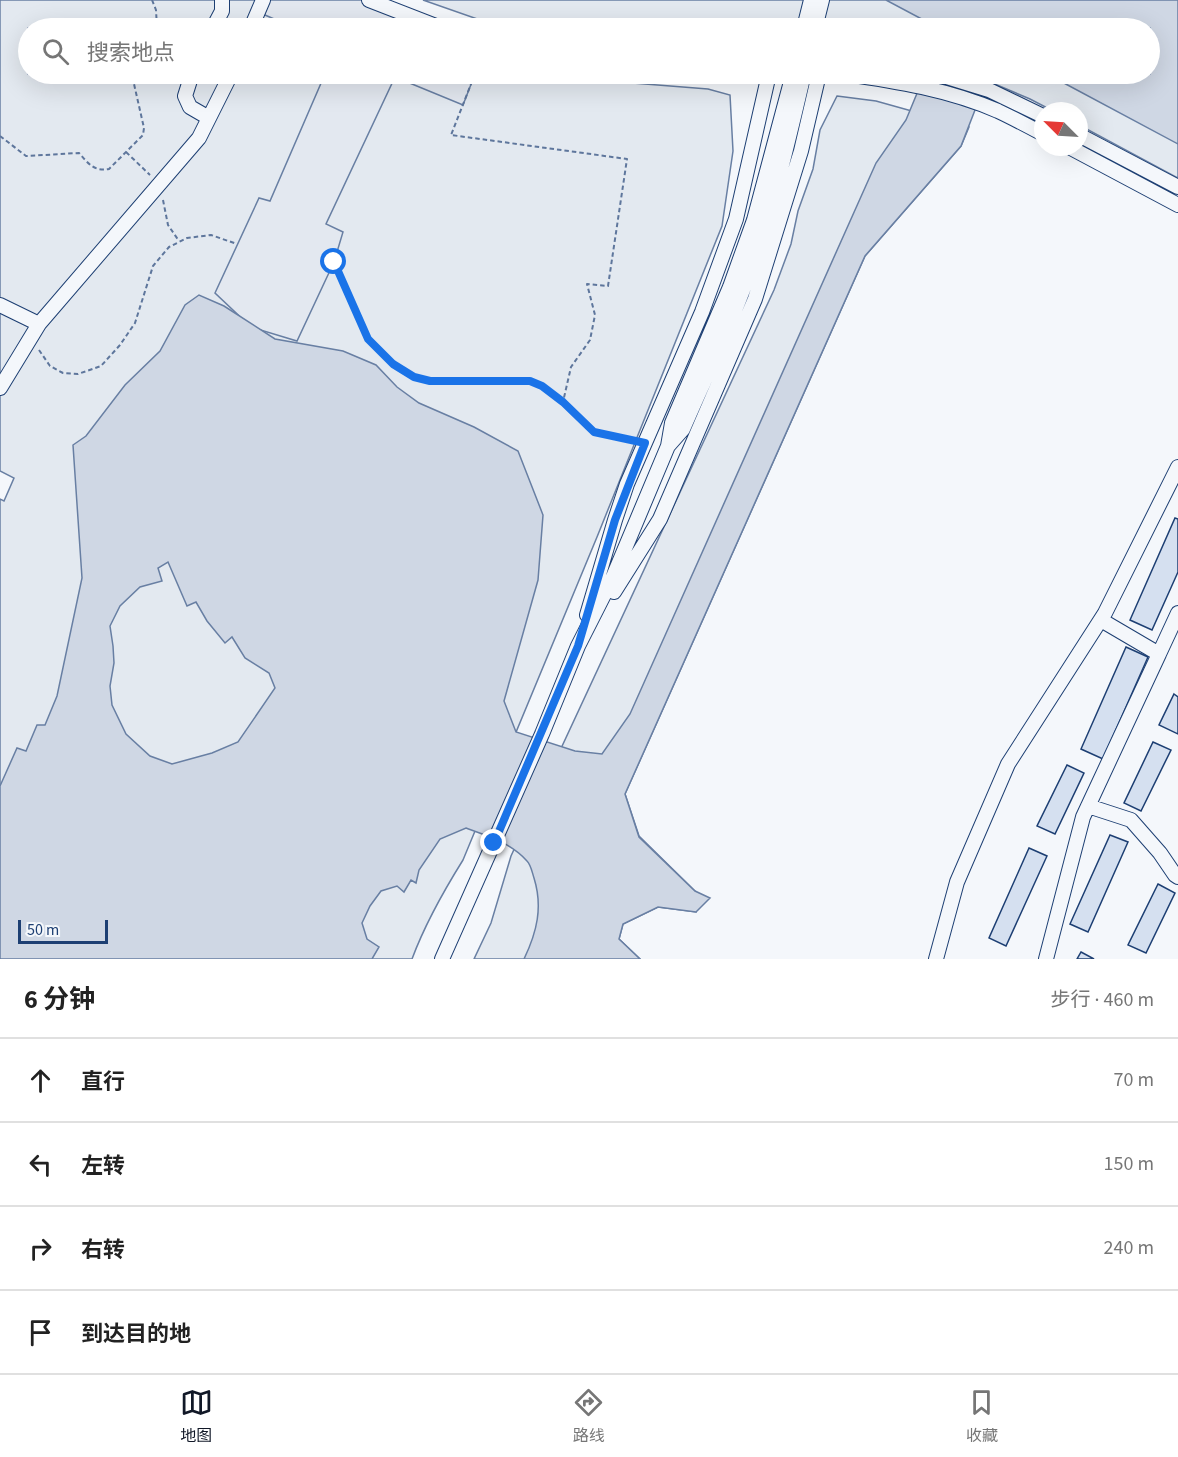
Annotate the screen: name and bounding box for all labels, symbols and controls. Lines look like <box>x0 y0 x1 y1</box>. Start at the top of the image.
search box <box>18 18 1160 84</box>
icon: search <box>39 35 72 68</box>
text: 搜索地点 <box>87 37 175 69</box>
north arrow <box>1034 102 1088 156</box>
route start <box>320 248 346 274</box>
route end <box>480 829 506 855</box>
scale bar <box>18 917 108 944</box>
text: 50 m <box>27 919 59 941</box>
text: 6 分钟 <box>24 981 95 1018</box>
text: 步行 · 460 m <box>1051 986 1154 1014</box>
icon: ahead <box>24 1064 57 1097</box>
text: 直行 <box>81 1066 125 1098</box>
text: 70 m <box>1114 1066 1154 1094</box>
icon: left <box>24 1148 57 1181</box>
text: 左转 <box>81 1150 125 1182</box>
text: 150 m <box>1104 1150 1154 1178</box>
icon: right <box>24 1232 57 1265</box>
text: 右转 <box>81 1234 125 1266</box>
text: 240 m <box>1104 1234 1154 1262</box>
icon: arrive <box>24 1316 57 1349</box>
text: 到达目的地 <box>81 1318 191 1350</box>
tab: 地图 <box>180 1386 213 1447</box>
tab: 路线 <box>572 1386 605 1447</box>
tab: 收藏 <box>965 1386 998 1447</box>

